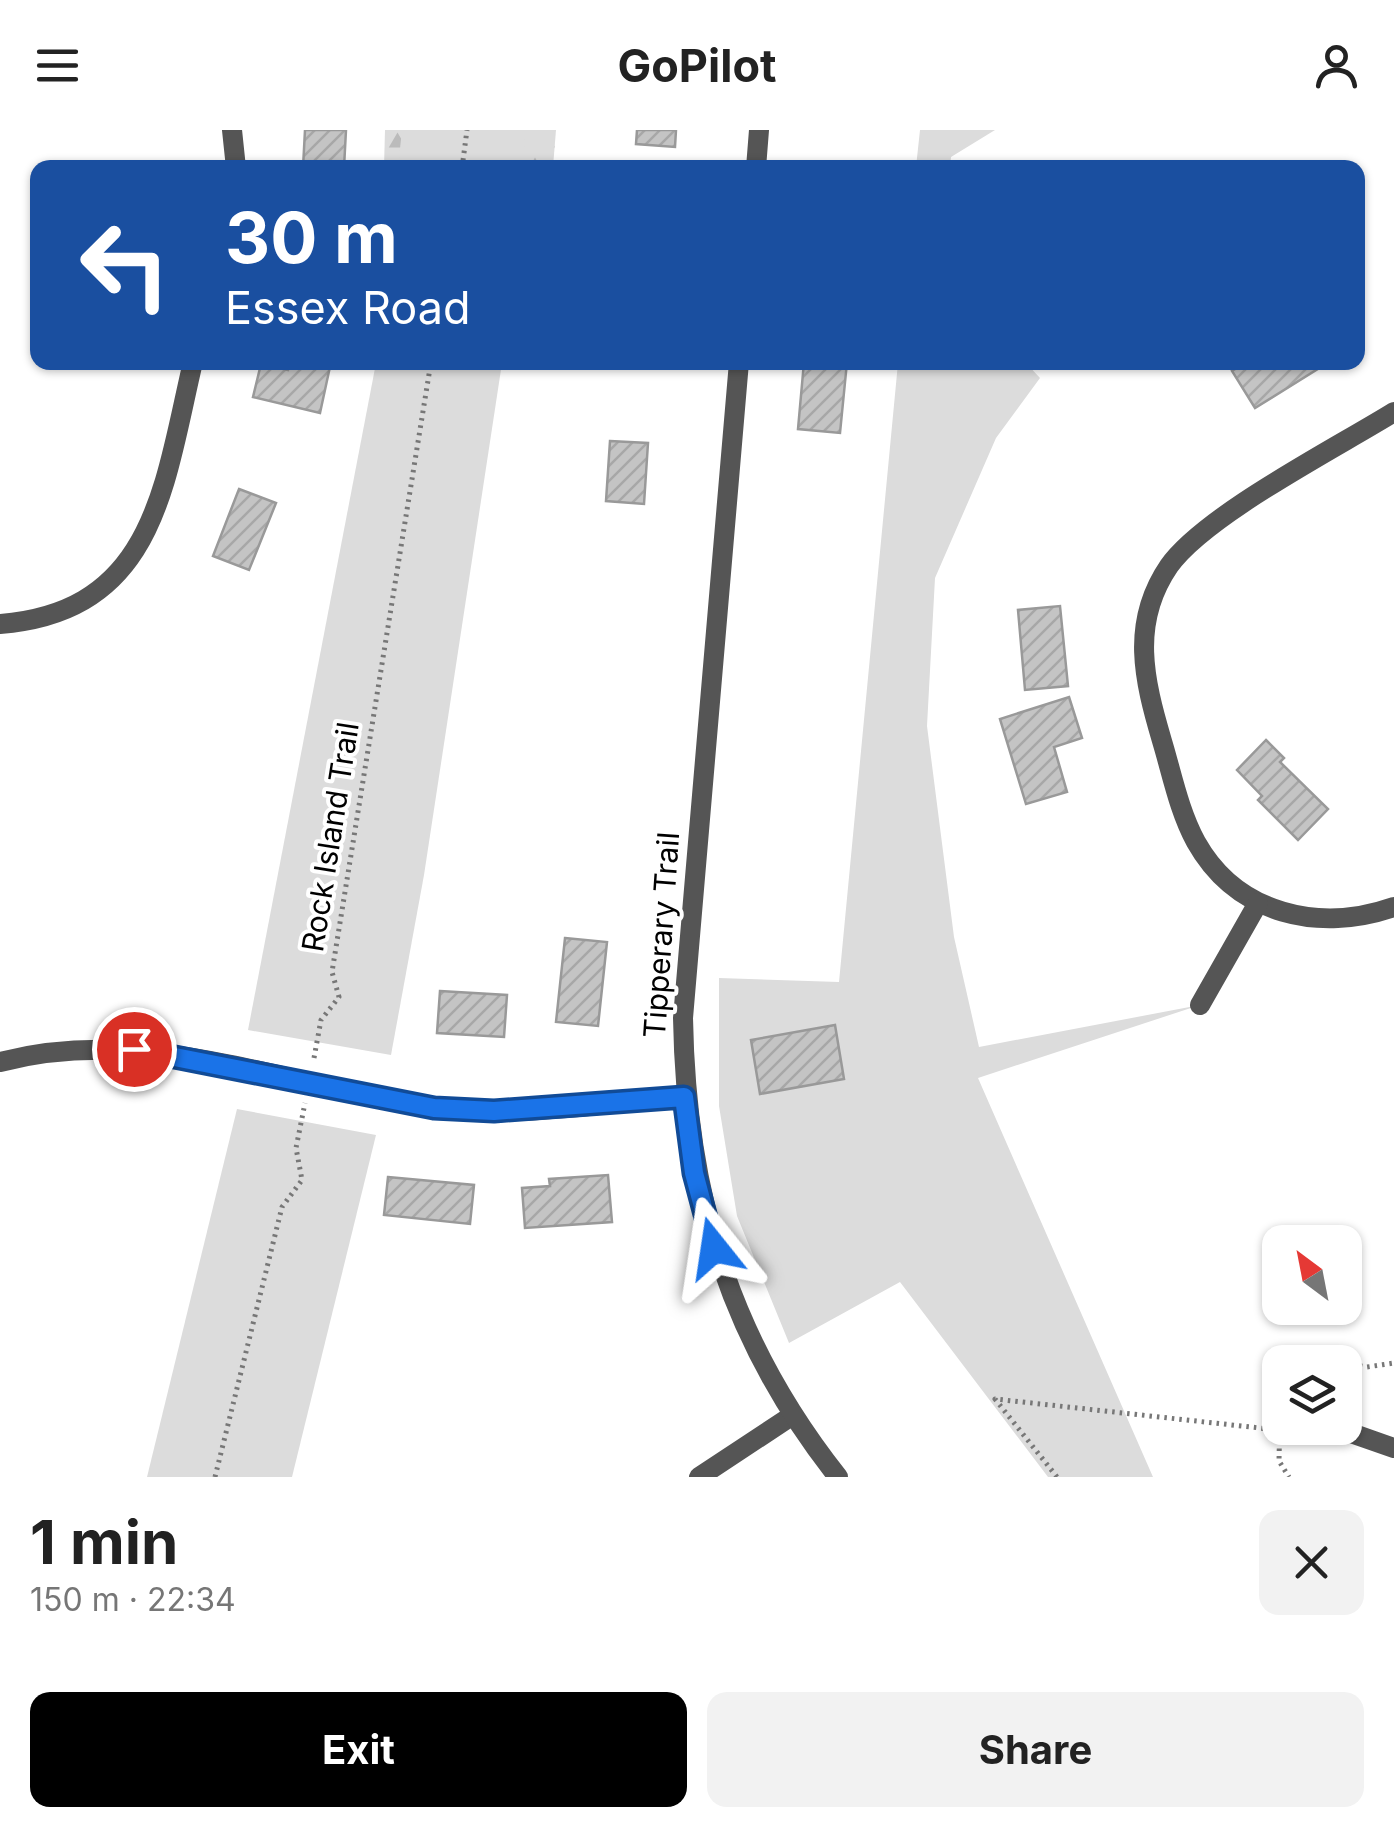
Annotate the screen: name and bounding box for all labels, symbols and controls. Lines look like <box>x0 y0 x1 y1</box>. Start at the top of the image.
icon: menu <box>30 38 85 93</box>
text: GoPilot <box>618 38 777 93</box>
icon: person <box>1309 38 1364 93</box>
text: 30 m <box>225 195 398 280</box>
icon: left <box>60 200 190 330</box>
text: Essex Road <box>225 280 471 335</box>
street label: Rock Island Trail <box>294 720 366 954</box>
street label: Tipperary Trail <box>636 831 686 1039</box>
pin <box>92 1007 177 1092</box>
icon: arrive <box>107 1022 162 1077</box>
position arrow <box>662 1196 766 1300</box>
north arrow <box>1262 1225 1362 1325</box>
map controls <box>1262 1225 1362 1445</box>
button: layers <box>1262 1345 1362 1445</box>
text: 1 min <box>30 1506 178 1578</box>
button: close <box>1259 1510 1364 1615</box>
text: 150 m · 22:34 <box>30 1580 236 1619</box>
button: Exit <box>30 1692 687 1807</box>
button: Share <box>707 1692 1364 1807</box>

